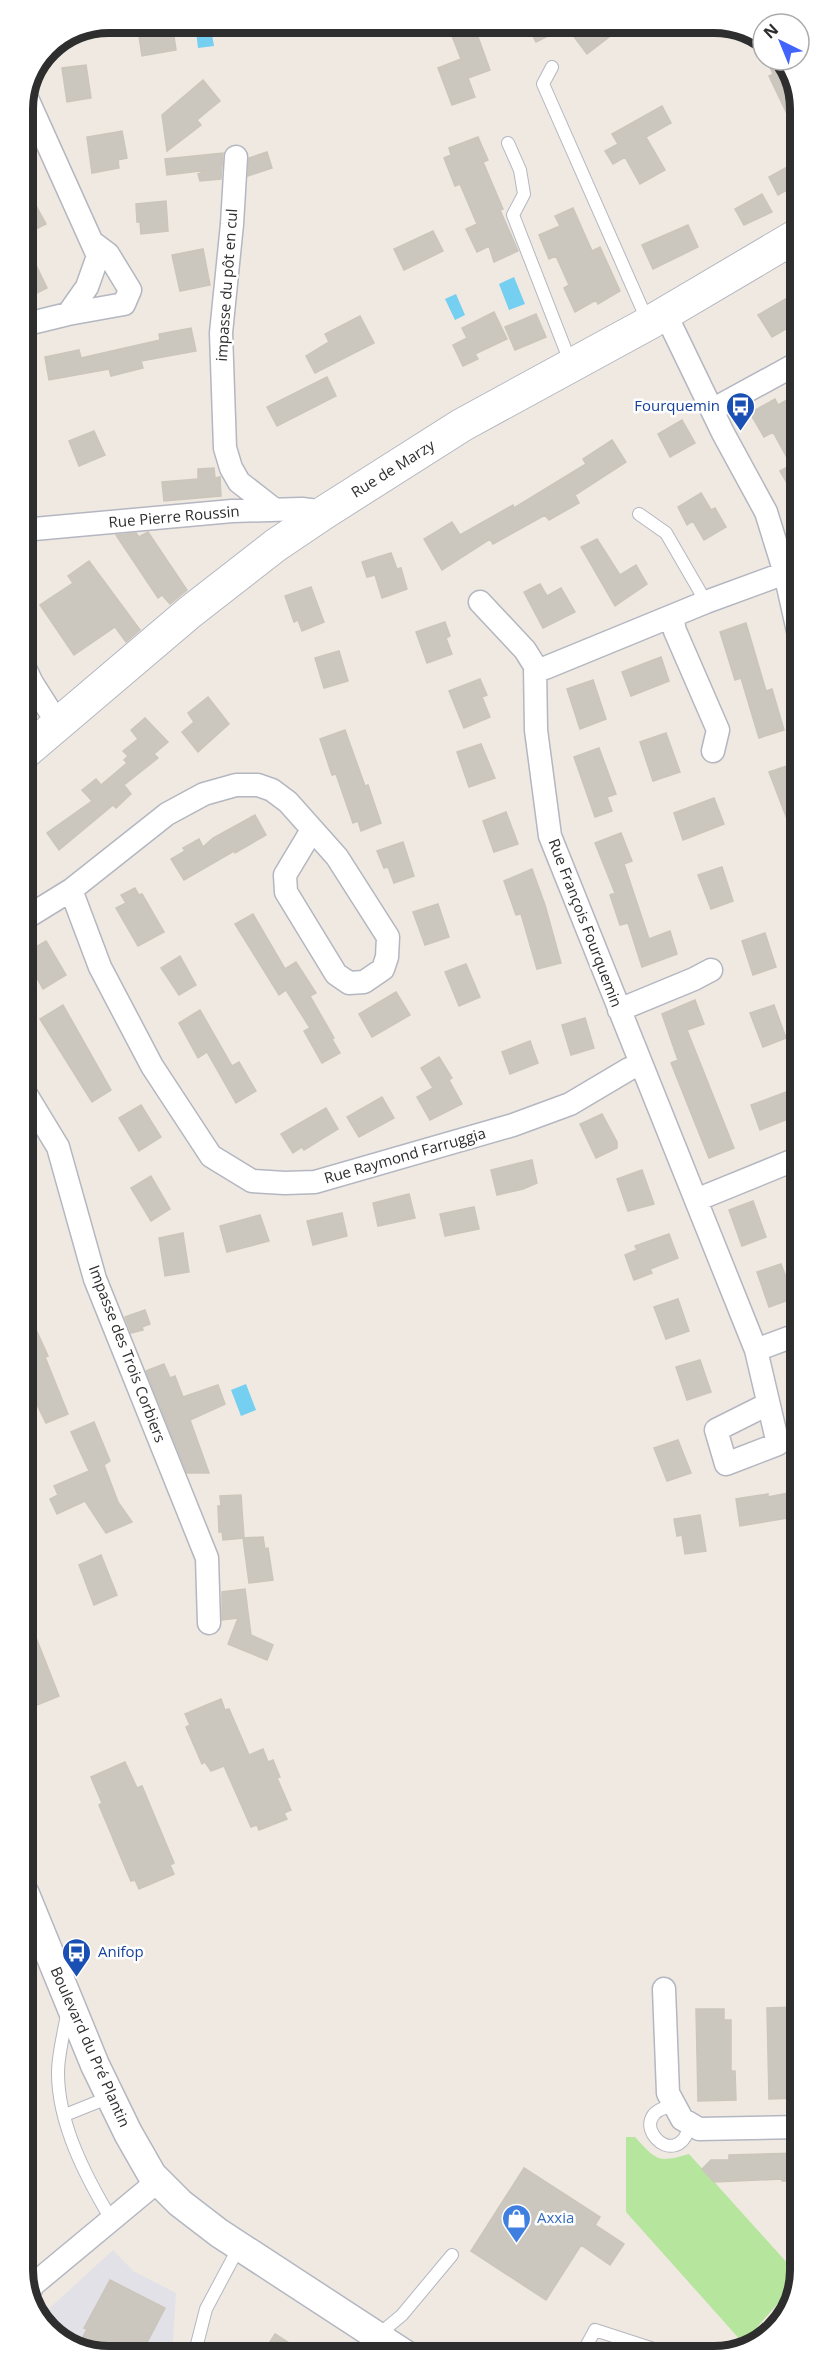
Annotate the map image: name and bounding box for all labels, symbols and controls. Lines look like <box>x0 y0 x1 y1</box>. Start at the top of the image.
north arrow <box>751 12 811 72</box>
text: N <box>759 19 783 44</box>
street label: impasse du pôt en cul <box>211 208 241 362</box>
bus stop icon: Fourquemin <box>725 390 757 432</box>
place label: Fourquemin <box>634 395 720 415</box>
street label: Rue de Marzy <box>347 434 438 502</box>
street label: Rue Pierre Roussin <box>108 500 240 532</box>
street label: Rue François Fourquemin <box>545 836 627 1010</box>
street label: Rue Raymond Farruggia <box>322 1122 488 1188</box>
street label: Impasse des Trois Corbiers <box>85 1262 171 1445</box>
bus stop icon: Anifop <box>61 1936 93 1978</box>
place label: Anifop <box>98 1941 144 1961</box>
street label: Boulevard du Pré Plantin <box>46 1963 135 2130</box>
shop icon: Axxia <box>500 2202 532 2244</box>
place label: Axxia <box>537 2207 574 2227</box>

